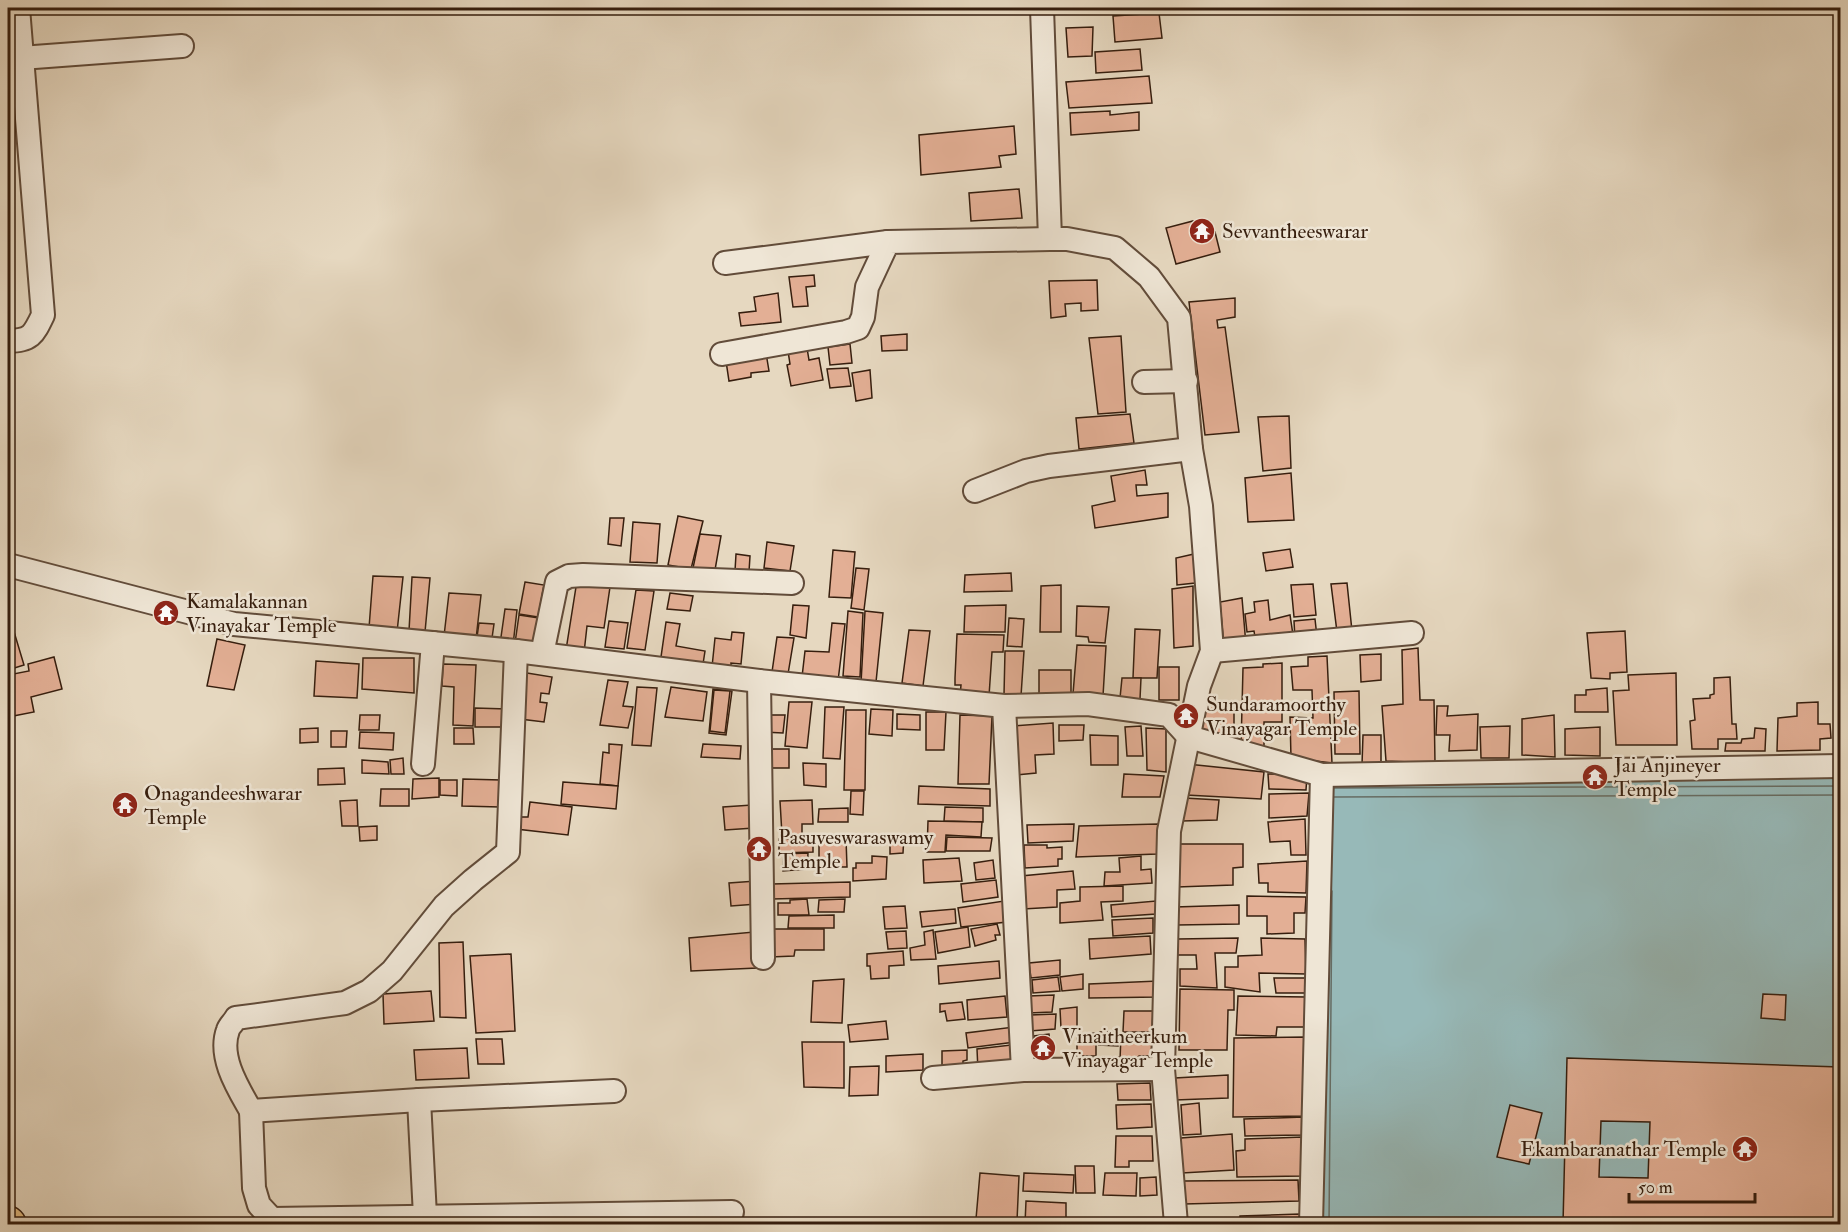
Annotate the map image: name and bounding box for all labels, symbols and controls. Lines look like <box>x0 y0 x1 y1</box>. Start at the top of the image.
temple icon: Sevvantheeswarar <box>1187 216 1217 246</box>
place label: Sevvantheeswarar <box>1222 218 1368 245</box>
place label: Kamalakannan Vinayakar Temple <box>186 588 337 639</box>
temple icon: Kamalakannan Vinayakar Temple <box>151 598 181 628</box>
place label: Sundaramoorthy Vinayagar Temple <box>1206 691 1357 742</box>
temple icon: Sundaramoorthy Vinayagar Temple <box>1171 701 1201 731</box>
place label: Jai Anjineyer Temple <box>1613 752 1721 803</box>
temple icon: Jai Anjineyer Temple <box>1580 762 1610 792</box>
place label: Onagandeeshwarar Temple <box>144 780 302 831</box>
temple icon: Onagandeeshwarar Temple <box>110 790 140 820</box>
place label: Pasuveswaraswamy Temple <box>778 824 934 875</box>
temple icon: Pasuveswaraswamy Temple <box>744 834 774 864</box>
place label: Vinaitheerkum Vinayagar Temple <box>1062 1023 1213 1074</box>
temple icon: Vinaitheerkum Vinayagar Temple <box>1028 1033 1058 1063</box>
temple icon: Ekambaranathar Temple <box>1730 1134 1760 1164</box>
place label: Ekambaranathar Temple <box>1520 1136 1726 1163</box>
scale bar <box>1629 1166 1755 1204</box>
text: 50 m <box>1638 1176 1673 1199</box>

